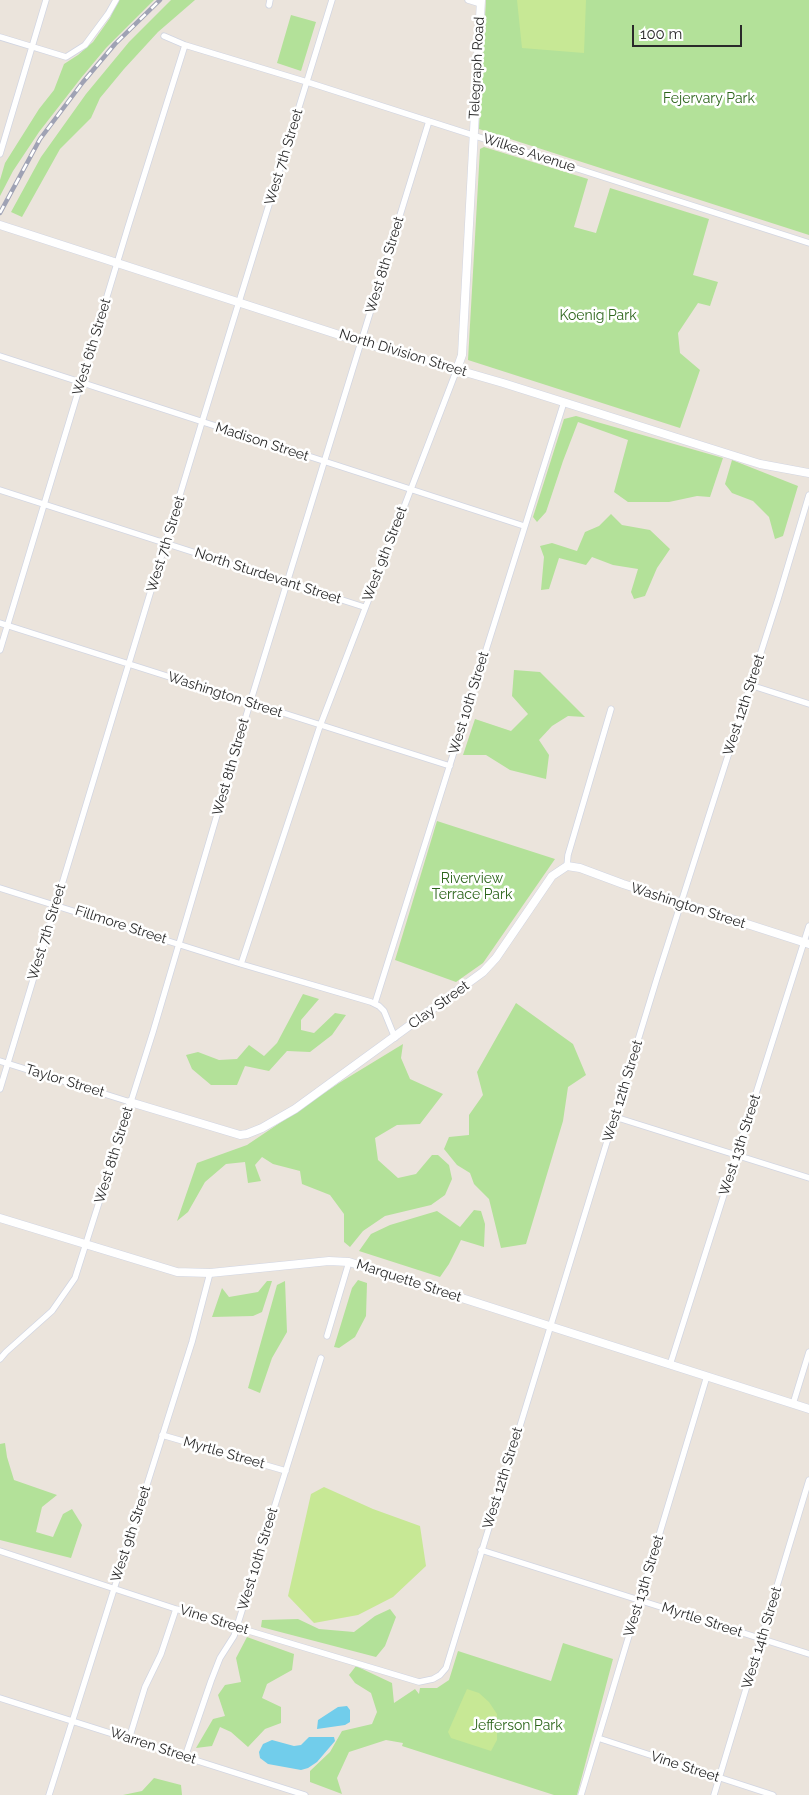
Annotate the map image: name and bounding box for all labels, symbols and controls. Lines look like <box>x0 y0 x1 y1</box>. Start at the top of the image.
scale bar <box>634 15 744 47</box>
street label: Telegraph Road <box>466 16 488 120</box>
text: 100 m <box>640 25 682 43</box>
park label: Fejervary Park <box>663 91 755 107</box>
street label: West 7th Street <box>261 107 307 207</box>
street label: Wilkes Avenue <box>481 130 577 176</box>
street label: West 8th Street <box>362 214 408 316</box>
street label: West 6th Street <box>69 296 115 398</box>
park label: Koenig Park <box>559 308 637 324</box>
street label: North Division Street <box>337 326 469 380</box>
street label: Madison Street <box>213 419 311 465</box>
street label: West 7th Street <box>143 494 189 594</box>
street label: West 9th Street <box>359 504 411 604</box>
street label: North Sturdevant Street <box>193 544 343 608</box>
street label: West 10th Street <box>445 650 493 756</box>
street label: West 12th Street <box>720 652 768 758</box>
street label: Washington Street <box>165 669 285 721</box>
street label: West 8th Street <box>209 716 253 818</box>
park label: Riverview Terrace Park <box>432 871 512 904</box>
street label: Washington Street <box>628 880 748 932</box>
street label: West 7th Street <box>24 882 70 982</box>
street label: Fillmore Street <box>73 902 169 948</box>
street label: Clay Street <box>405 977 473 1033</box>
street label: West 12th Street <box>600 1038 646 1144</box>
street label: Taylor Street <box>24 1061 106 1101</box>
street label: West 13th Street <box>716 1092 764 1198</box>
street label: West 8th Street <box>91 1104 137 1206</box>
street label: Marquette Street <box>354 1256 464 1306</box>
street label: West 12th Street <box>480 1425 526 1531</box>
street label: Myrtle Street <box>181 1433 267 1473</box>
street label: West 9th Street <box>108 1484 154 1584</box>
street label: West 10th Street <box>234 1506 282 1612</box>
street label: West 13th Street <box>621 1533 667 1639</box>
street label: West 14th Street <box>738 1585 786 1691</box>
street label: Myrtle Street <box>660 1599 744 1641</box>
street label: Vine Street <box>177 1602 251 1638</box>
park label: Jefferson Park <box>471 1718 563 1734</box>
street label: Warren Street <box>108 1724 198 1768</box>
street label: Vine Street <box>648 1748 722 1786</box>

